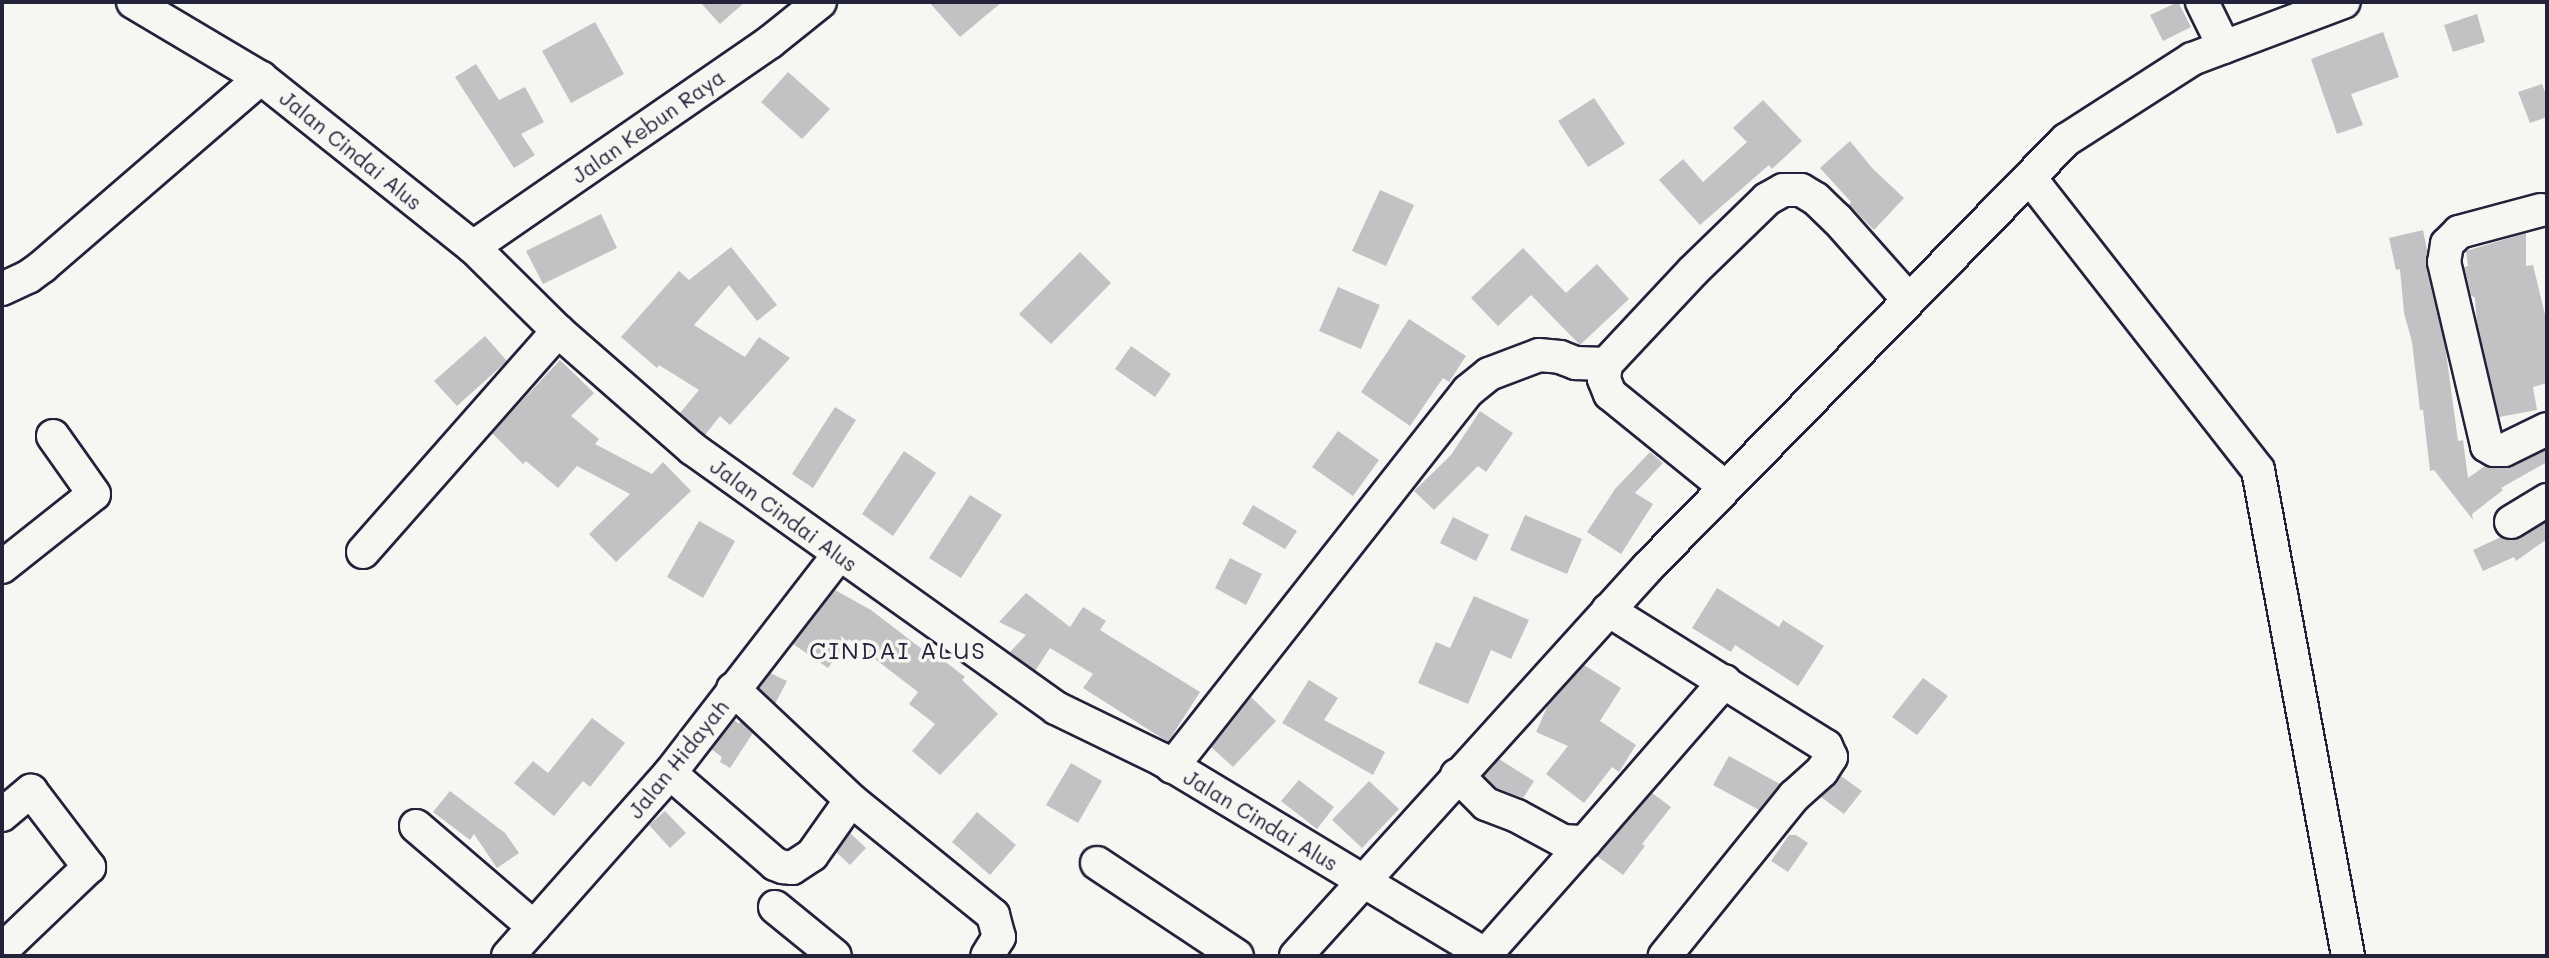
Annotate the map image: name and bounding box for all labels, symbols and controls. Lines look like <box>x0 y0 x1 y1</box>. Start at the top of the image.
street label: Jalan Kebun Raya <box>567 64 729 188</box>
street label: Jalan Cindai Alus <box>275 85 427 215</box>
street label: Jalan Cindai Alus <box>706 453 862 577</box>
district label: CINDAI ALUS <box>811 636 985 664</box>
street label: Jalan Hidayah <box>623 695 733 823</box>
street label: Jalan Cindai Alus <box>1179 764 1343 876</box>

